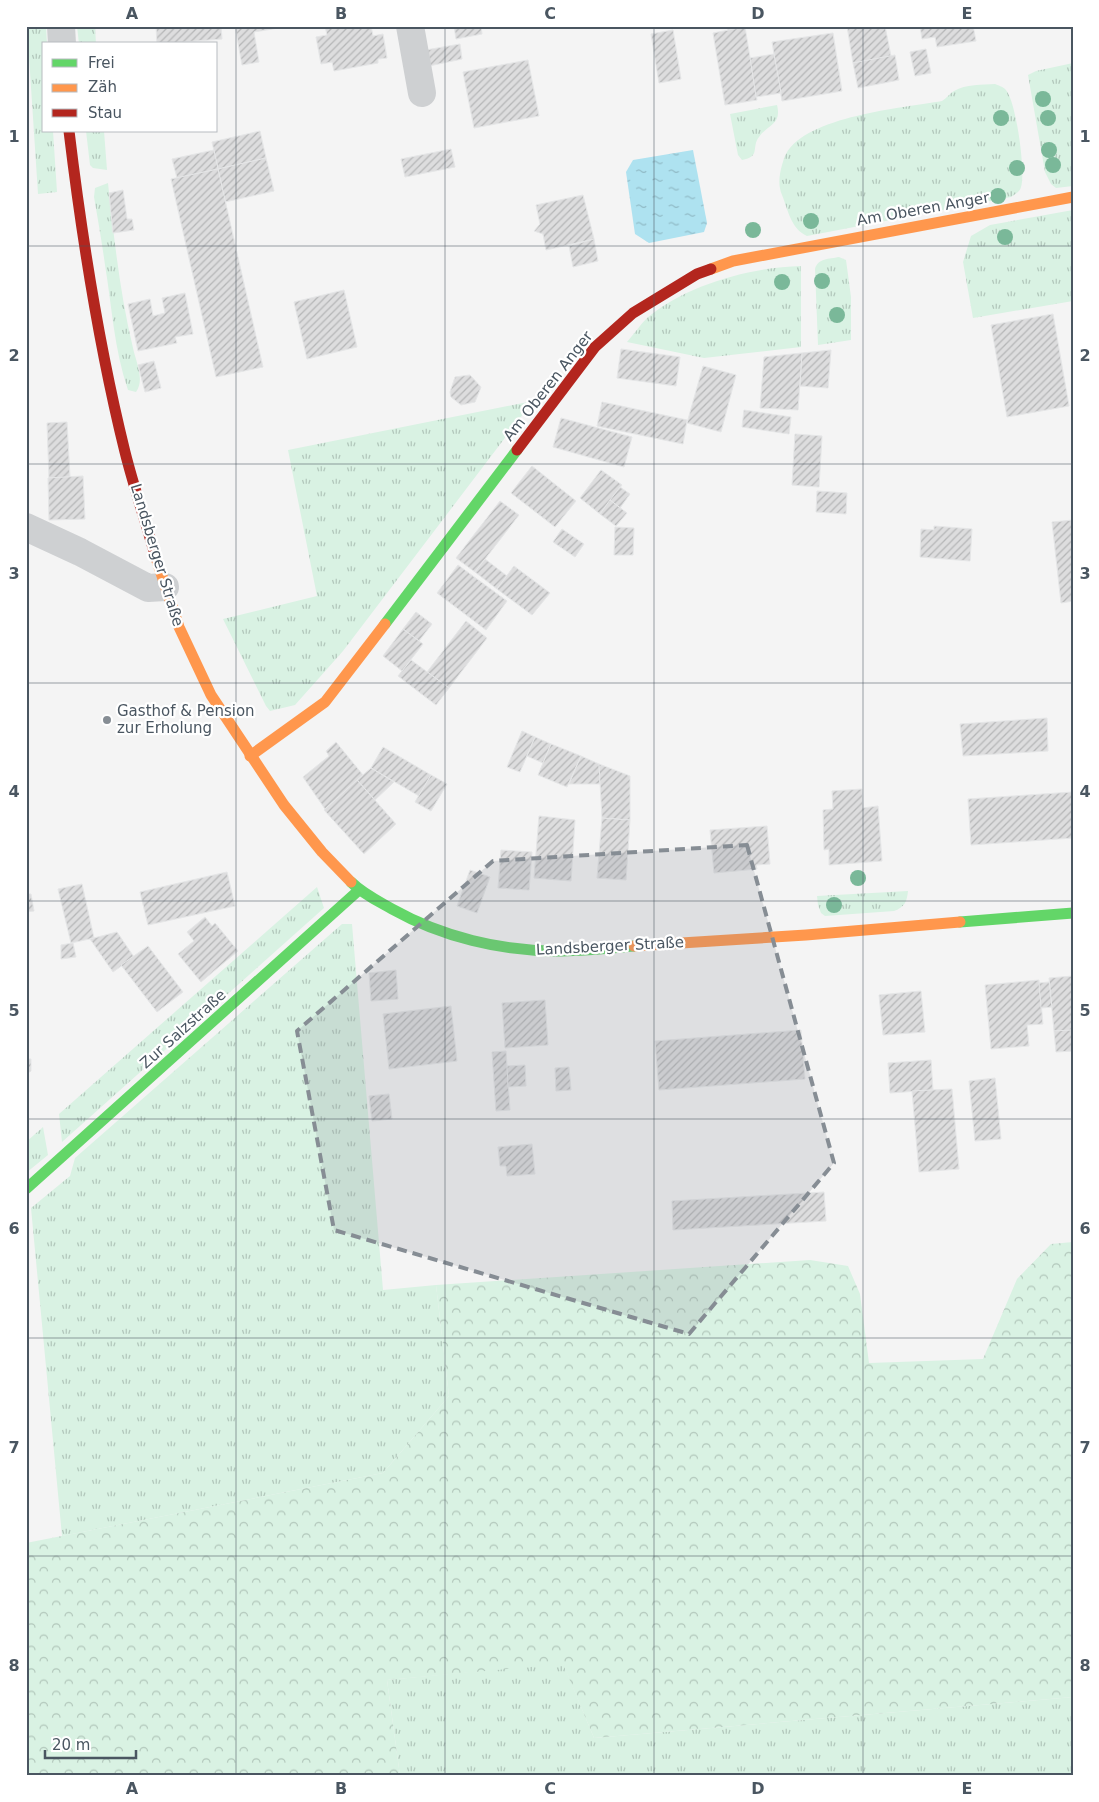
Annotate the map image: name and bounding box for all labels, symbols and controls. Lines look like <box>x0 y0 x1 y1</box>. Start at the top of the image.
text: A <box>126 4 139 23</box>
text: B <box>335 4 347 23</box>
text: C <box>544 4 556 23</box>
text: D <box>751 4 765 23</box>
text: E <box>962 4 972 23</box>
legend <box>42 42 218 132</box>
text: Frei <box>88 54 115 72</box>
text: Zäh <box>88 78 117 96</box>
text: Stau <box>88 104 122 122</box>
text: 1 <box>8 127 20 146</box>
text: 1 <box>1079 127 1091 146</box>
street label: Am Oberen Anger <box>855 188 991 230</box>
street label: Am Oberen Anger <box>500 327 597 444</box>
text: 2 <box>8 346 20 365</box>
text: 2 <box>1079 346 1091 365</box>
street label: Landsberger Straße <box>127 482 187 628</box>
text: 3 <box>8 564 20 583</box>
text: 3 <box>1079 564 1091 583</box>
place label: Gasthof & Pension zur Erholung <box>117 702 255 737</box>
marker: Gasthof & Pension zur Erholung <box>101 714 113 726</box>
text: 4 <box>8 782 20 801</box>
text: 4 <box>1079 782 1091 801</box>
street label: Landsberger Straße <box>536 933 684 959</box>
street label: Zur Salzstraße <box>136 986 230 1072</box>
text: 5 <box>8 1001 20 1020</box>
text: 5 <box>1079 1001 1091 1020</box>
text: 6 <box>8 1219 20 1238</box>
text: 6 <box>1079 1219 1091 1238</box>
text: 7 <box>8 1438 20 1457</box>
text: 7 <box>1079 1438 1091 1457</box>
text: 8 <box>8 1656 20 1675</box>
text: 8 <box>1079 1656 1091 1675</box>
scale bar <box>45 1727 136 1759</box>
text: 20 m <box>52 1736 90 1754</box>
text: A <box>126 1779 139 1798</box>
text: B <box>335 1779 347 1798</box>
text: C <box>544 1779 556 1798</box>
text: D <box>751 1779 765 1798</box>
text: E <box>962 1779 972 1798</box>

